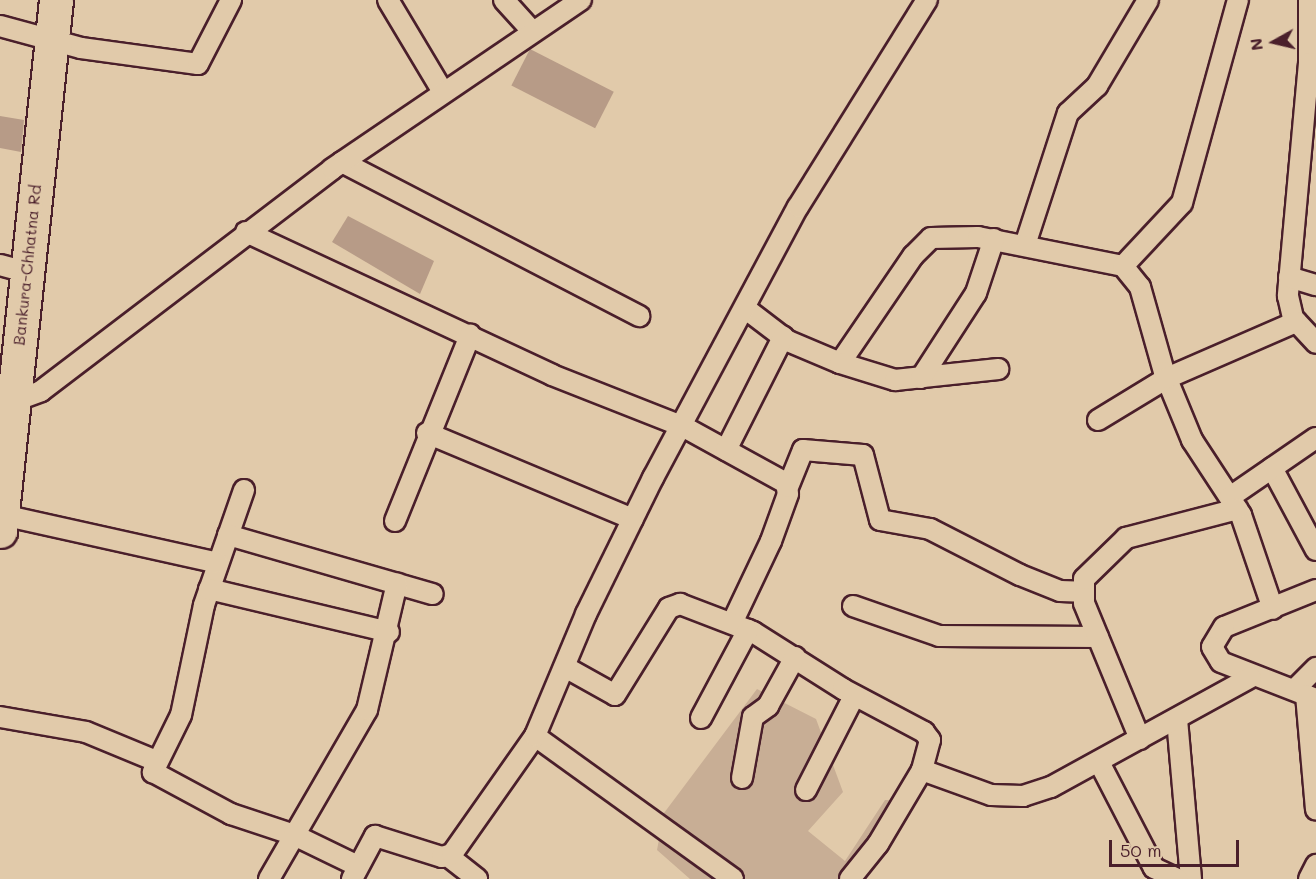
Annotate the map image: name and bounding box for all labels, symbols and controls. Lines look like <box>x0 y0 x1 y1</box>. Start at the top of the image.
north arrow <box>1244 12 1304 72</box>
text: N <box>1244 37 1267 52</box>
street label: Bankura-Chhatna Rd <box>9 184 45 346</box>
scale bar <box>1112 828 1242 866</box>
text: 50 m <box>1120 838 1162 862</box>

